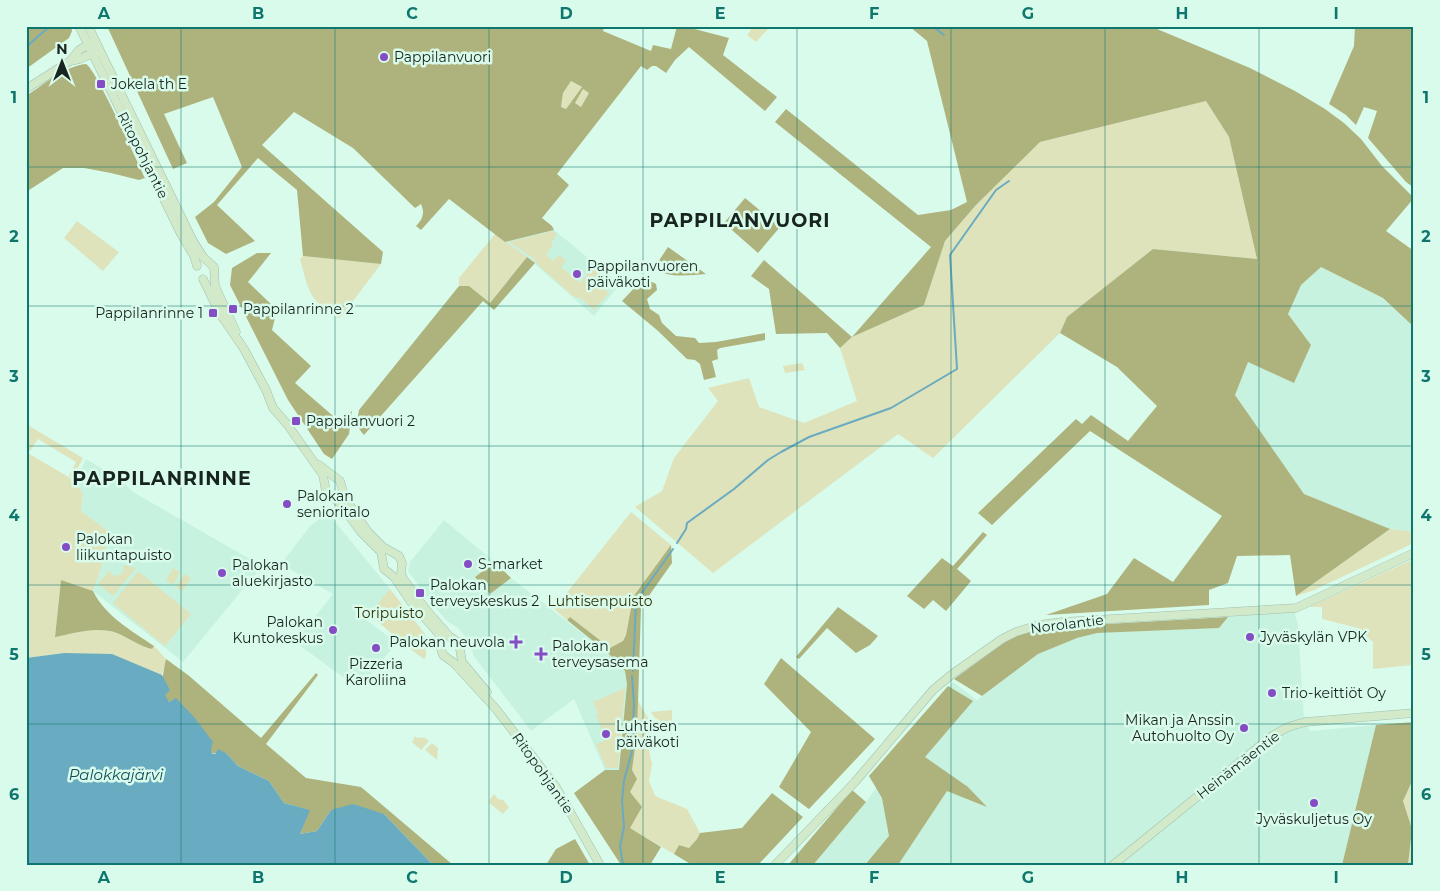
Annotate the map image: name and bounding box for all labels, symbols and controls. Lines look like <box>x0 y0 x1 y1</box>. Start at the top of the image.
text: A <box>97 4 111 23</box>
text: B <box>252 4 264 23</box>
text: C <box>406 4 418 23</box>
text: D <box>559 4 573 23</box>
text: E <box>715 4 725 23</box>
text: F <box>869 4 879 23</box>
text: G <box>1022 4 1034 23</box>
text: H <box>1176 4 1188 23</box>
text: I <box>1333 4 1339 23</box>
north arrow <box>38 38 88 88</box>
text: N <box>56 40 68 58</box>
place label: Pappilanvuori <box>394 48 491 66</box>
marker: Pappilanvuori <box>378 51 390 63</box>
place label: Jokela th E <box>110 75 187 93</box>
marker: Jokela th E <box>95 78 107 90</box>
text: 1 <box>11 88 17 107</box>
text: 1 <box>1423 88 1429 107</box>
street label: Ritopohjantie <box>113 109 173 201</box>
district label: PAPPILANVUORI <box>650 209 830 232</box>
text: 2 <box>9 227 19 246</box>
text: 2 <box>1421 227 1431 246</box>
place label: Pappilanvuoren päiväkoti <box>587 257 698 291</box>
marker: Pappilanvuoren päiväkoti <box>571 268 583 280</box>
place label: Pappilanrinne 2 <box>243 300 354 318</box>
marker: Pappilanrinne 2 <box>227 303 239 315</box>
place label: Pappilanrinne 1 <box>95 304 203 322</box>
marker: Pappilanrinne 1 <box>207 307 219 319</box>
text: 3 <box>8 367 19 386</box>
text: 3 <box>1420 367 1431 386</box>
place label: Pappilanvuori 2 <box>306 412 415 430</box>
marker: Pappilanvuori 2 <box>290 415 302 427</box>
district label: PAPPILANRINNE <box>72 467 252 490</box>
place label: Palokan senioritalo <box>297 487 370 521</box>
marker: Palokan senioritalo <box>281 498 293 510</box>
text: 4 <box>8 506 20 525</box>
text: 4 <box>1420 506 1432 525</box>
place label: Palokan liikuntapuisto <box>76 530 172 564</box>
marker: Palokan liikuntapuisto <box>60 541 72 553</box>
place label: S-market <box>478 555 543 573</box>
place label: Palokan aluekirjasto <box>232 556 313 590</box>
marker: S-market <box>462 558 474 570</box>
marker: Palokan aluekirjasto <box>216 567 228 579</box>
place label: Palokan terveyskeskus 2 <box>430 576 539 610</box>
marker: Palokan terveyskeskus 2 <box>414 587 426 599</box>
park label: Luhtisenpuisto <box>548 592 653 610</box>
park label: Toripuisto <box>354 604 424 622</box>
street label: Norolantie <box>1029 611 1105 637</box>
place label: Palokan Kuntokeskus <box>232 613 323 647</box>
marker: Palokan Kuntokeskus <box>327 624 339 636</box>
place label: Jyväskylän VPK <box>1259 628 1367 646</box>
marker: Jyväskylän VPK <box>1244 631 1256 643</box>
place label: Palokan neuvola <box>389 633 505 651</box>
marker: Palokan neuvola <box>509 635 523 649</box>
place label: Palokan terveysasema <box>552 637 648 671</box>
marker: Pizzeria Karoliina <box>370 642 382 654</box>
text: 5 <box>9 645 19 664</box>
text: 5 <box>1421 645 1431 664</box>
marker: Palokan terveysasema <box>534 647 548 661</box>
place label: Pizzeria Karoliina <box>345 655 407 689</box>
place label: Trio-keittiöt Oy <box>1282 684 1386 702</box>
marker: Trio-keittiöt Oy <box>1266 687 1278 699</box>
place label: Mikan ja Anssin Autohuolto Oy <box>1125 711 1234 745</box>
place label: Luhtisen päiväkoti <box>616 717 679 751</box>
marker: Mikan ja Anssin Autohuolto Oy <box>1238 722 1250 734</box>
street label: Heinämäentie <box>1193 727 1283 803</box>
marker: Luhtisen päiväkoti <box>600 728 612 740</box>
street label: Ritopohjantie <box>508 729 578 817</box>
water label: Palokkajärvi <box>69 765 164 784</box>
text: 6 <box>9 785 19 804</box>
text: 6 <box>1421 785 1431 804</box>
marker: Jyväskuljetus Oy <box>1308 797 1320 809</box>
place label: Jyväskuljetus Oy <box>1255 810 1372 828</box>
text: A <box>97 868 111 887</box>
text: B <box>252 868 264 887</box>
text: C <box>406 868 418 887</box>
text: D <box>559 868 573 887</box>
text: E <box>715 868 725 887</box>
text: F <box>869 868 879 887</box>
text: G <box>1022 868 1034 887</box>
text: H <box>1176 868 1188 887</box>
text: I <box>1333 868 1339 887</box>

